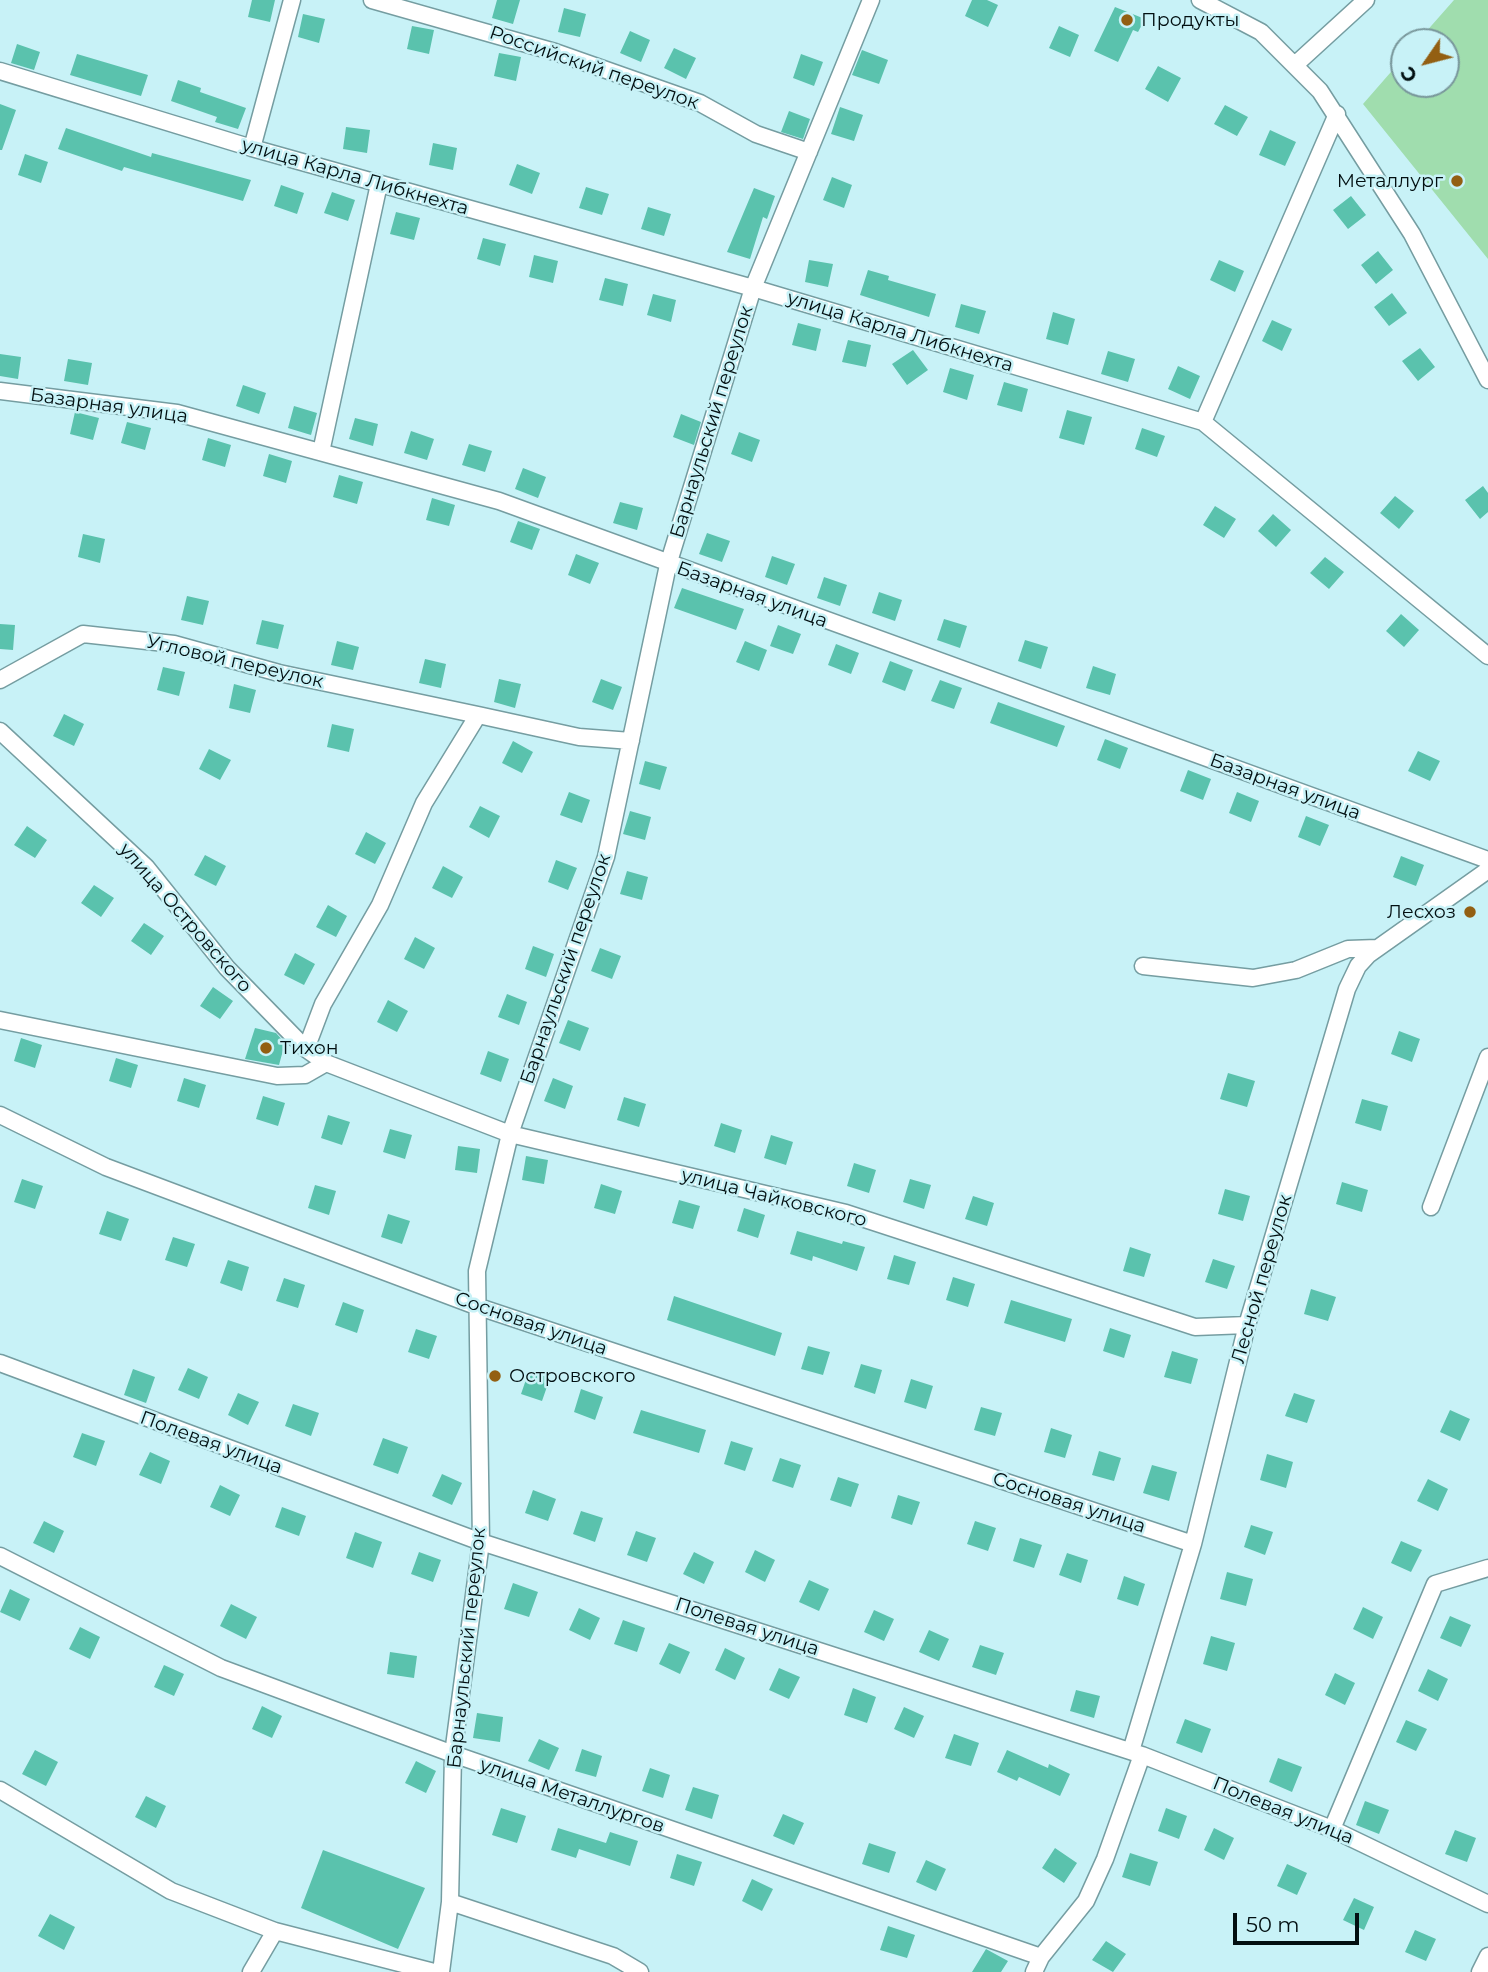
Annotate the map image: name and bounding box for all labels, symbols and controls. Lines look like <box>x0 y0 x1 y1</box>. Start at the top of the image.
place label: Продукты <box>1141 9 1239 31</box>
marker: Продукты <box>1119 12 1135 28</box>
street label: Российский переулок <box>486 21 702 115</box>
north arrow <box>1390 28 1460 98</box>
text: С <box>1396 62 1422 86</box>
street label: улица Карла Либкнехта <box>239 134 471 220</box>
place label: Металлург <box>1337 170 1443 192</box>
marker: Металлург <box>1449 173 1465 189</box>
street label: улица Карла Либкнехта <box>784 287 1016 377</box>
street label: Барнаульский переулок <box>666 303 758 541</box>
street label: Базарная улица <box>29 384 189 428</box>
street label: Базарная улица <box>673 557 831 633</box>
street label: Угловой переулок <box>144 631 326 693</box>
street label: Базарная улица <box>1206 749 1364 825</box>
street label: улица Островского <box>114 839 256 997</box>
street label: Барнаульский переулок <box>516 851 616 1087</box>
place label: Лесхоз <box>1387 901 1456 923</box>
marker: Лесхоз <box>1462 904 1478 920</box>
place label: Тихон <box>280 1037 339 1059</box>
marker: Тихон <box>258 1040 274 1056</box>
street label: улица Чайковского <box>679 1164 869 1232</box>
street label: Лесной переулок <box>1227 1192 1297 1366</box>
street label: Сосновая улица <box>452 1287 610 1361</box>
place label: Островского <box>509 1365 635 1387</box>
marker: Островского <box>487 1368 503 1384</box>
street label: Полевая улица <box>137 1407 285 1479</box>
street label: Сосновая улица <box>990 1468 1148 1538</box>
street label: Барнаульский переулок <box>443 1526 491 1770</box>
street label: Полевая улица <box>672 1593 822 1661</box>
street label: улица Металлургов <box>477 1754 667 1838</box>
street label: Полевая улица <box>1209 1772 1357 1850</box>
scale bar <box>1236 1898 1362 1942</box>
text: 50 m <box>1246 1912 1300 1937</box>

